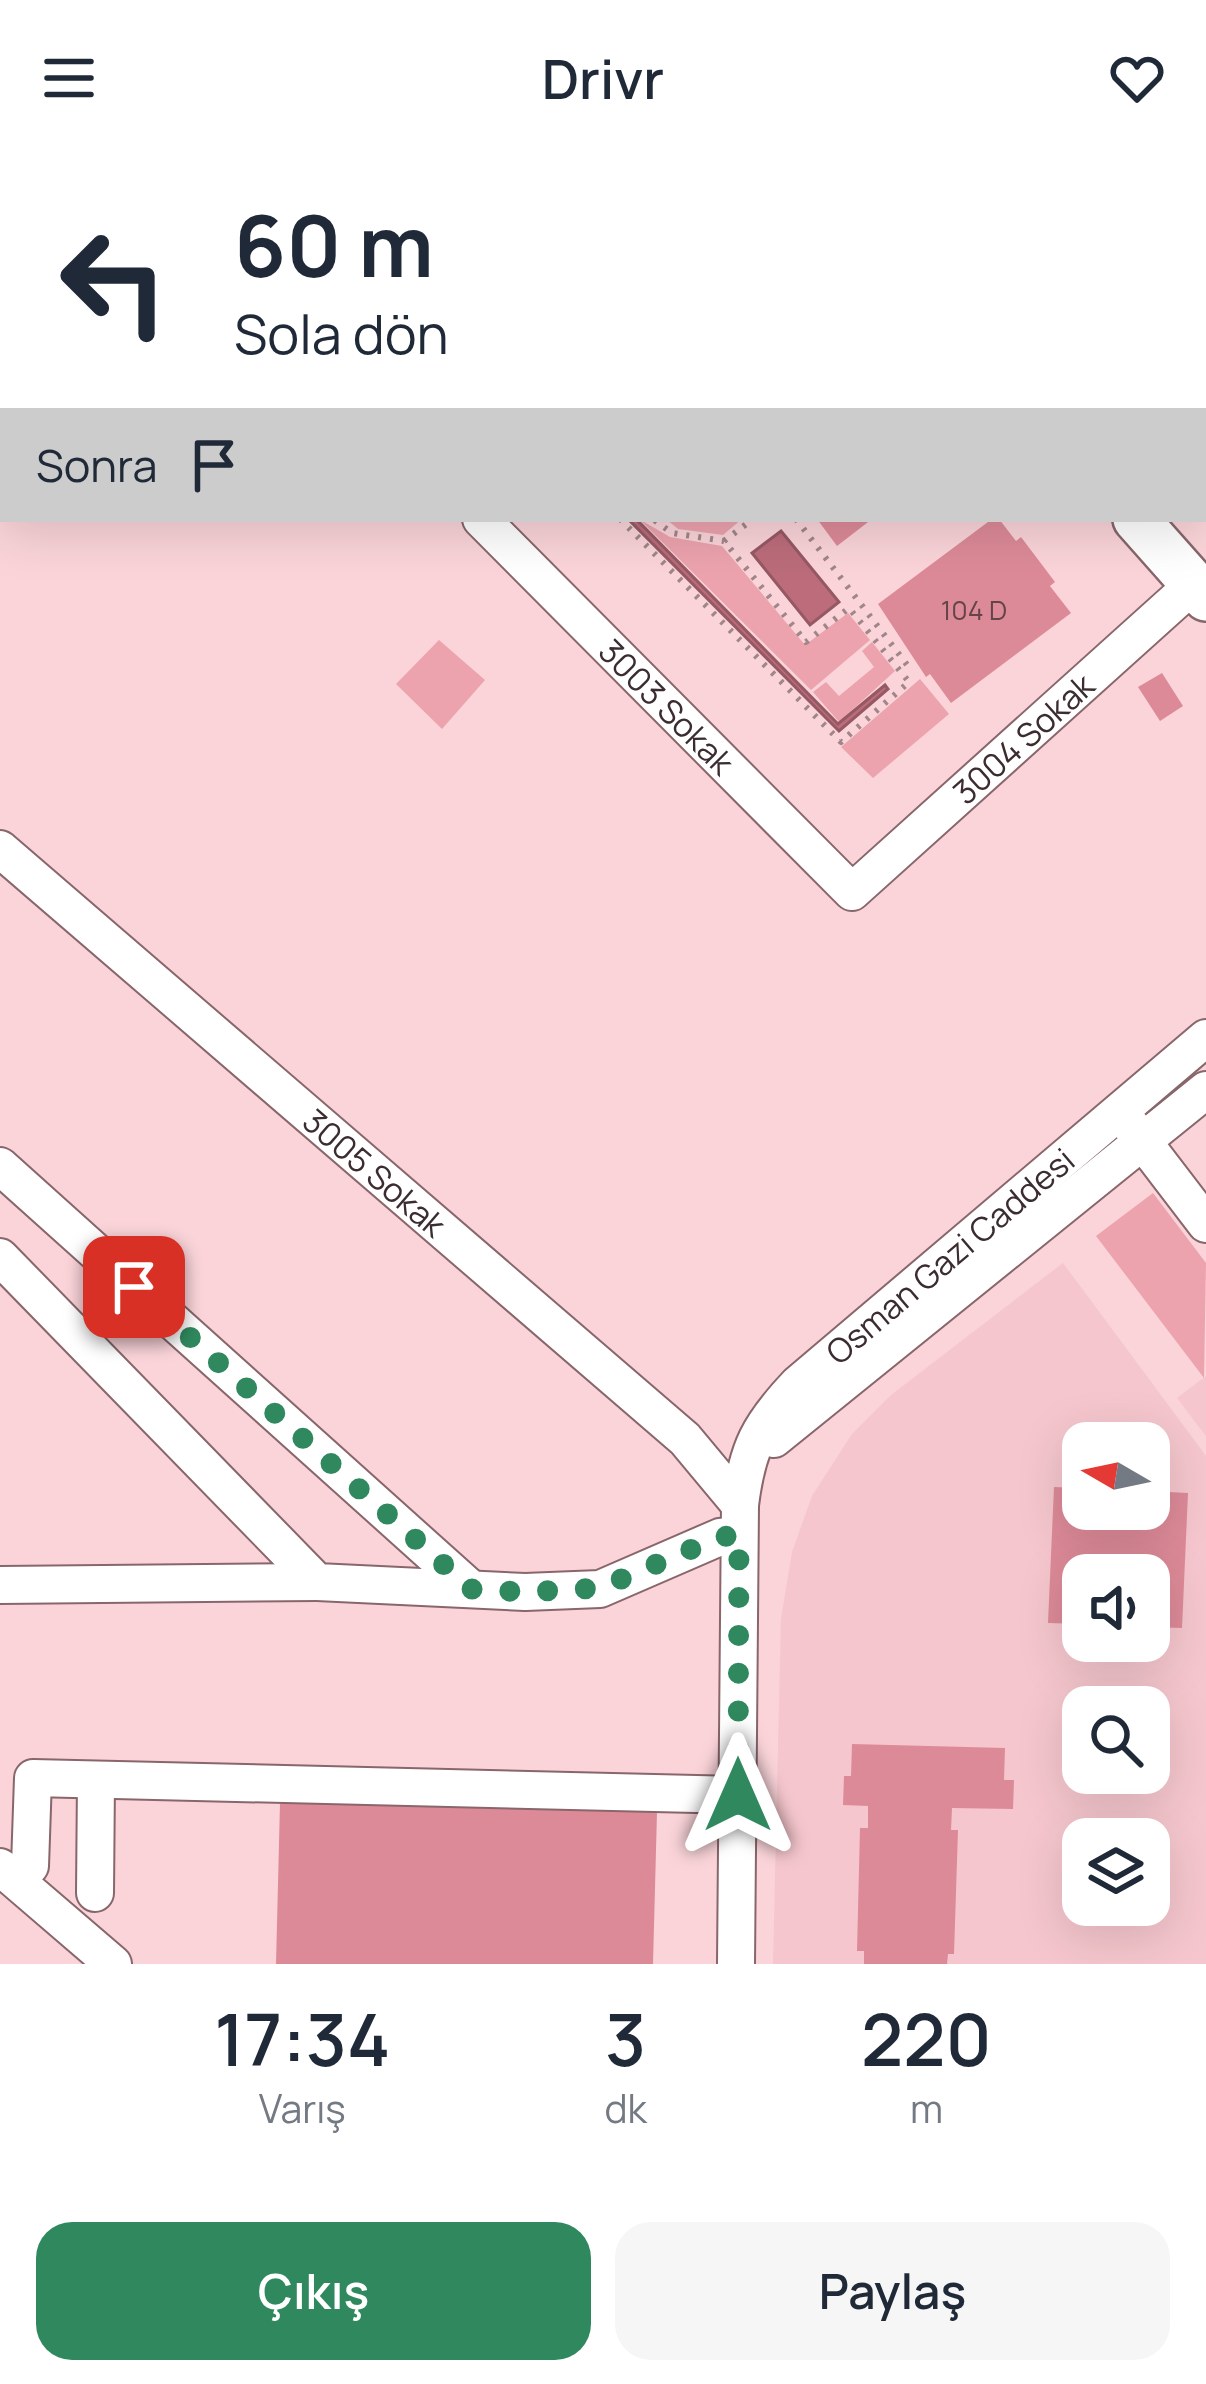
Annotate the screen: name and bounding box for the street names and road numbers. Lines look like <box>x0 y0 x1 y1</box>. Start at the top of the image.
street label: 3003 Sokak <box>590 628 746 785</box>
street label: 3004 Sokak <box>943 662 1104 814</box>
street label: 3005 Sokak <box>294 1098 457 1247</box>
street label: Osman Gazi Caddesi <box>816 1137 1083 1374</box>

